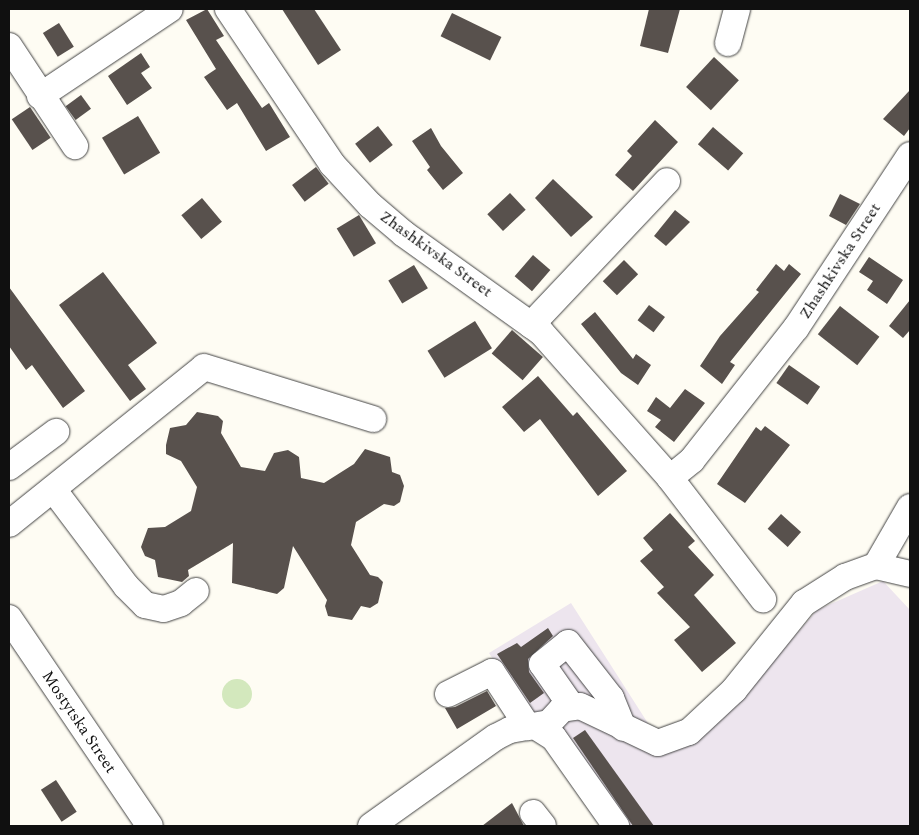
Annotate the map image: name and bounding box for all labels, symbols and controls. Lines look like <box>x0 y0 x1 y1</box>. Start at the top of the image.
street label: Zhashkivska Street <box>795 199 885 323</box>
street label: Zhashkivska Street <box>376 207 496 301</box>
street label: Mostytska Street <box>38 667 120 777</box>

